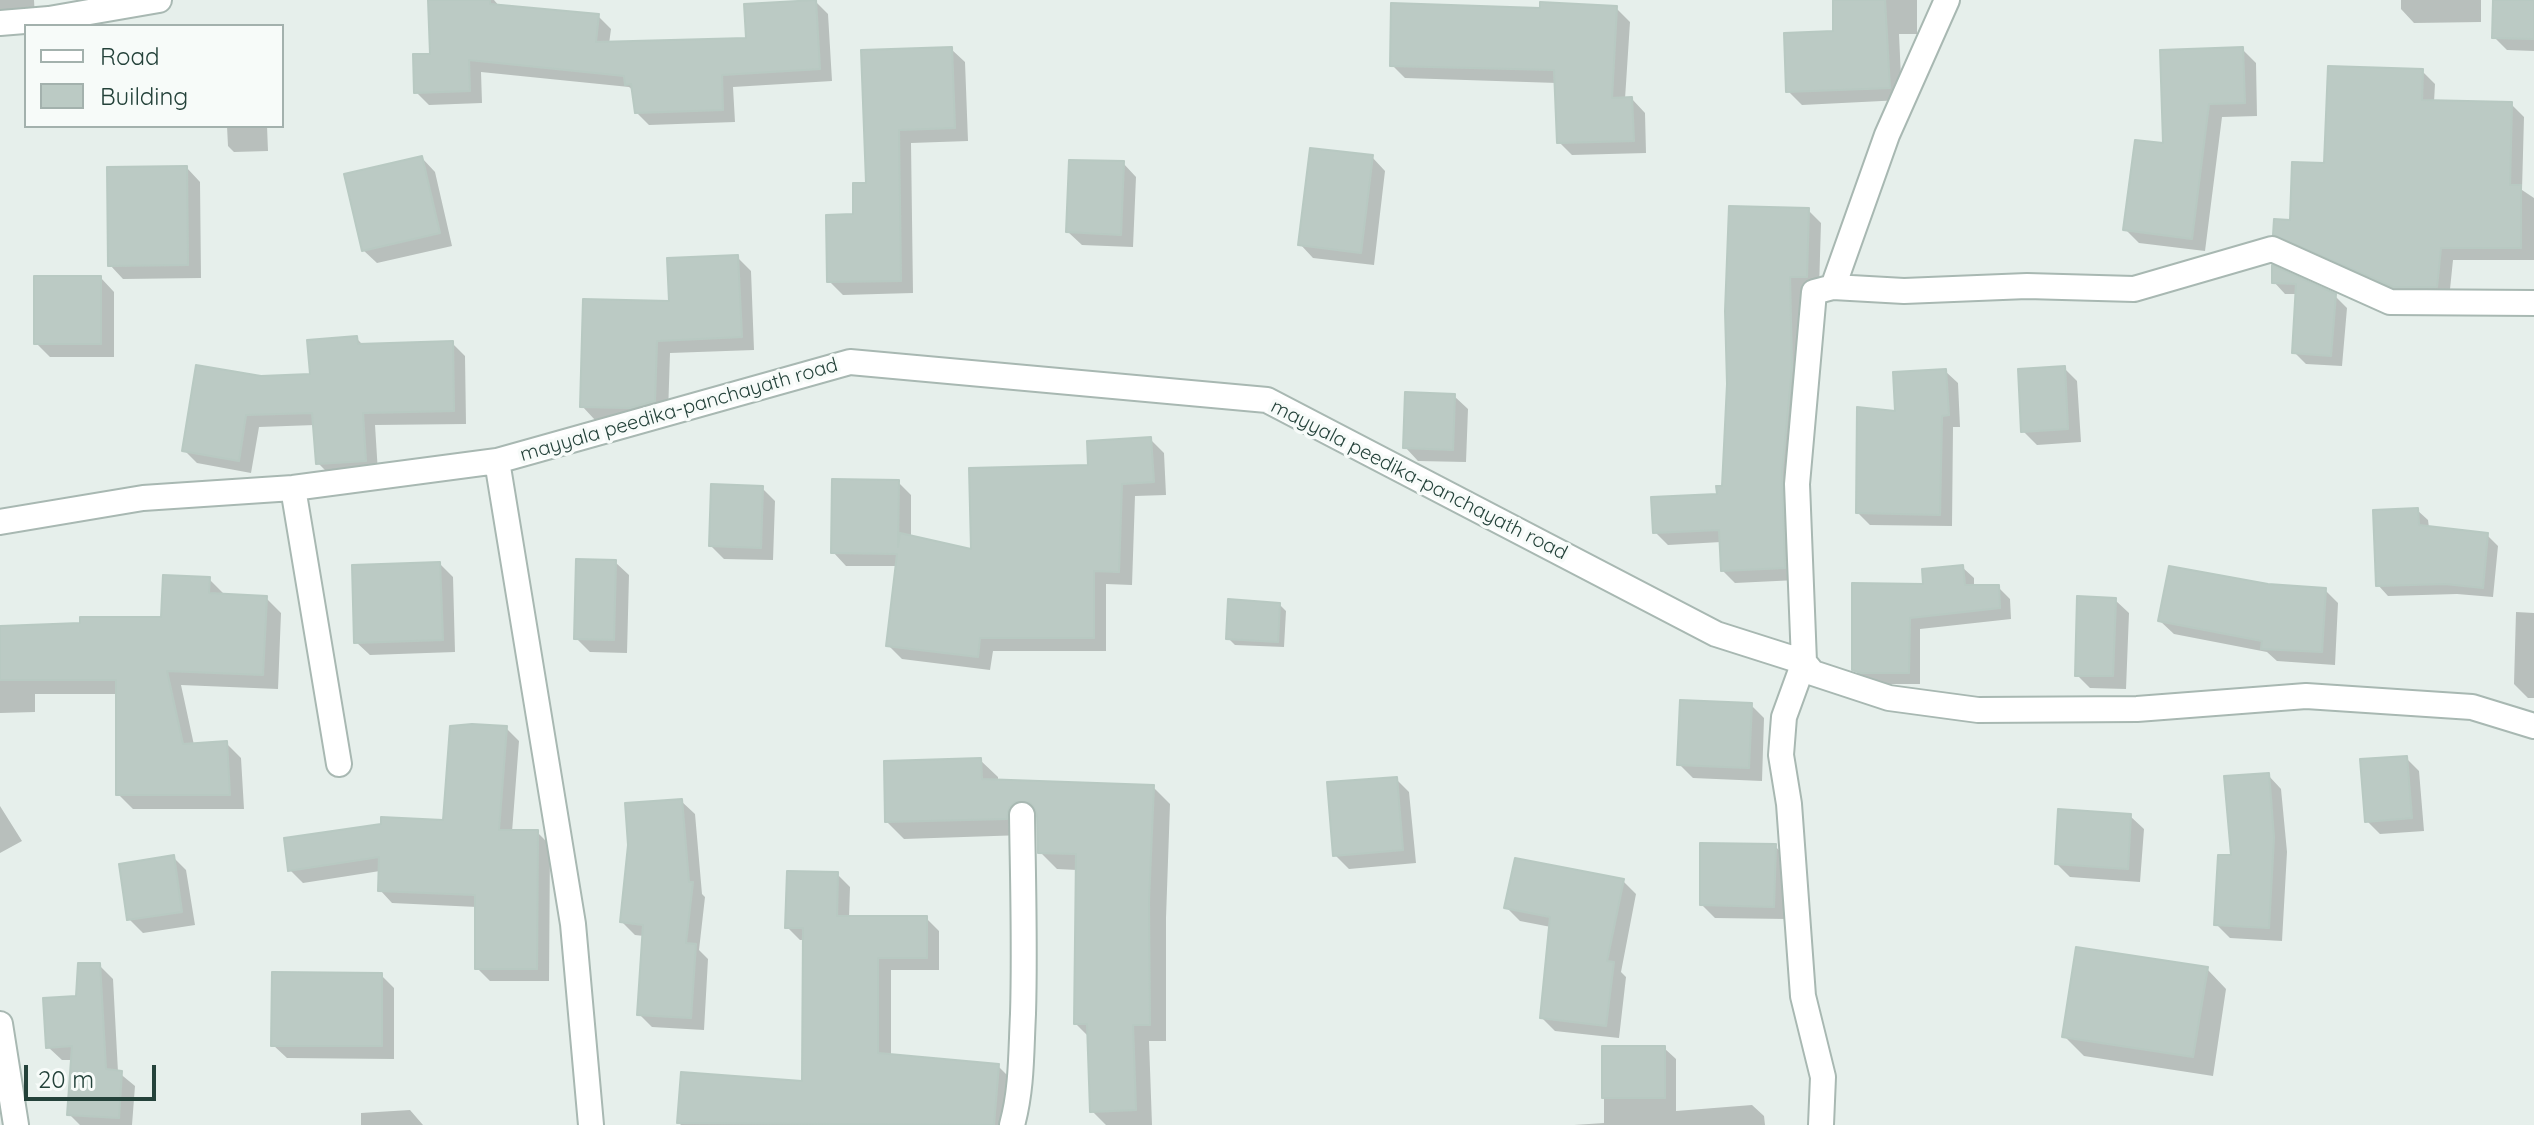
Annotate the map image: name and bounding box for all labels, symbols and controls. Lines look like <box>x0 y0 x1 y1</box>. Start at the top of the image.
legend <box>24 24 284 128</box>
text: Road <box>100 41 160 71</box>
text: Building <box>100 81 188 111</box>
street label: mayyala peedika-panchayath road <box>517 353 841 467</box>
street label: mayyala peedika-panchayath road <box>1267 395 1571 565</box>
scale bar <box>28 1049 160 1099</box>
text: 20 m <box>38 1064 94 1094</box>

